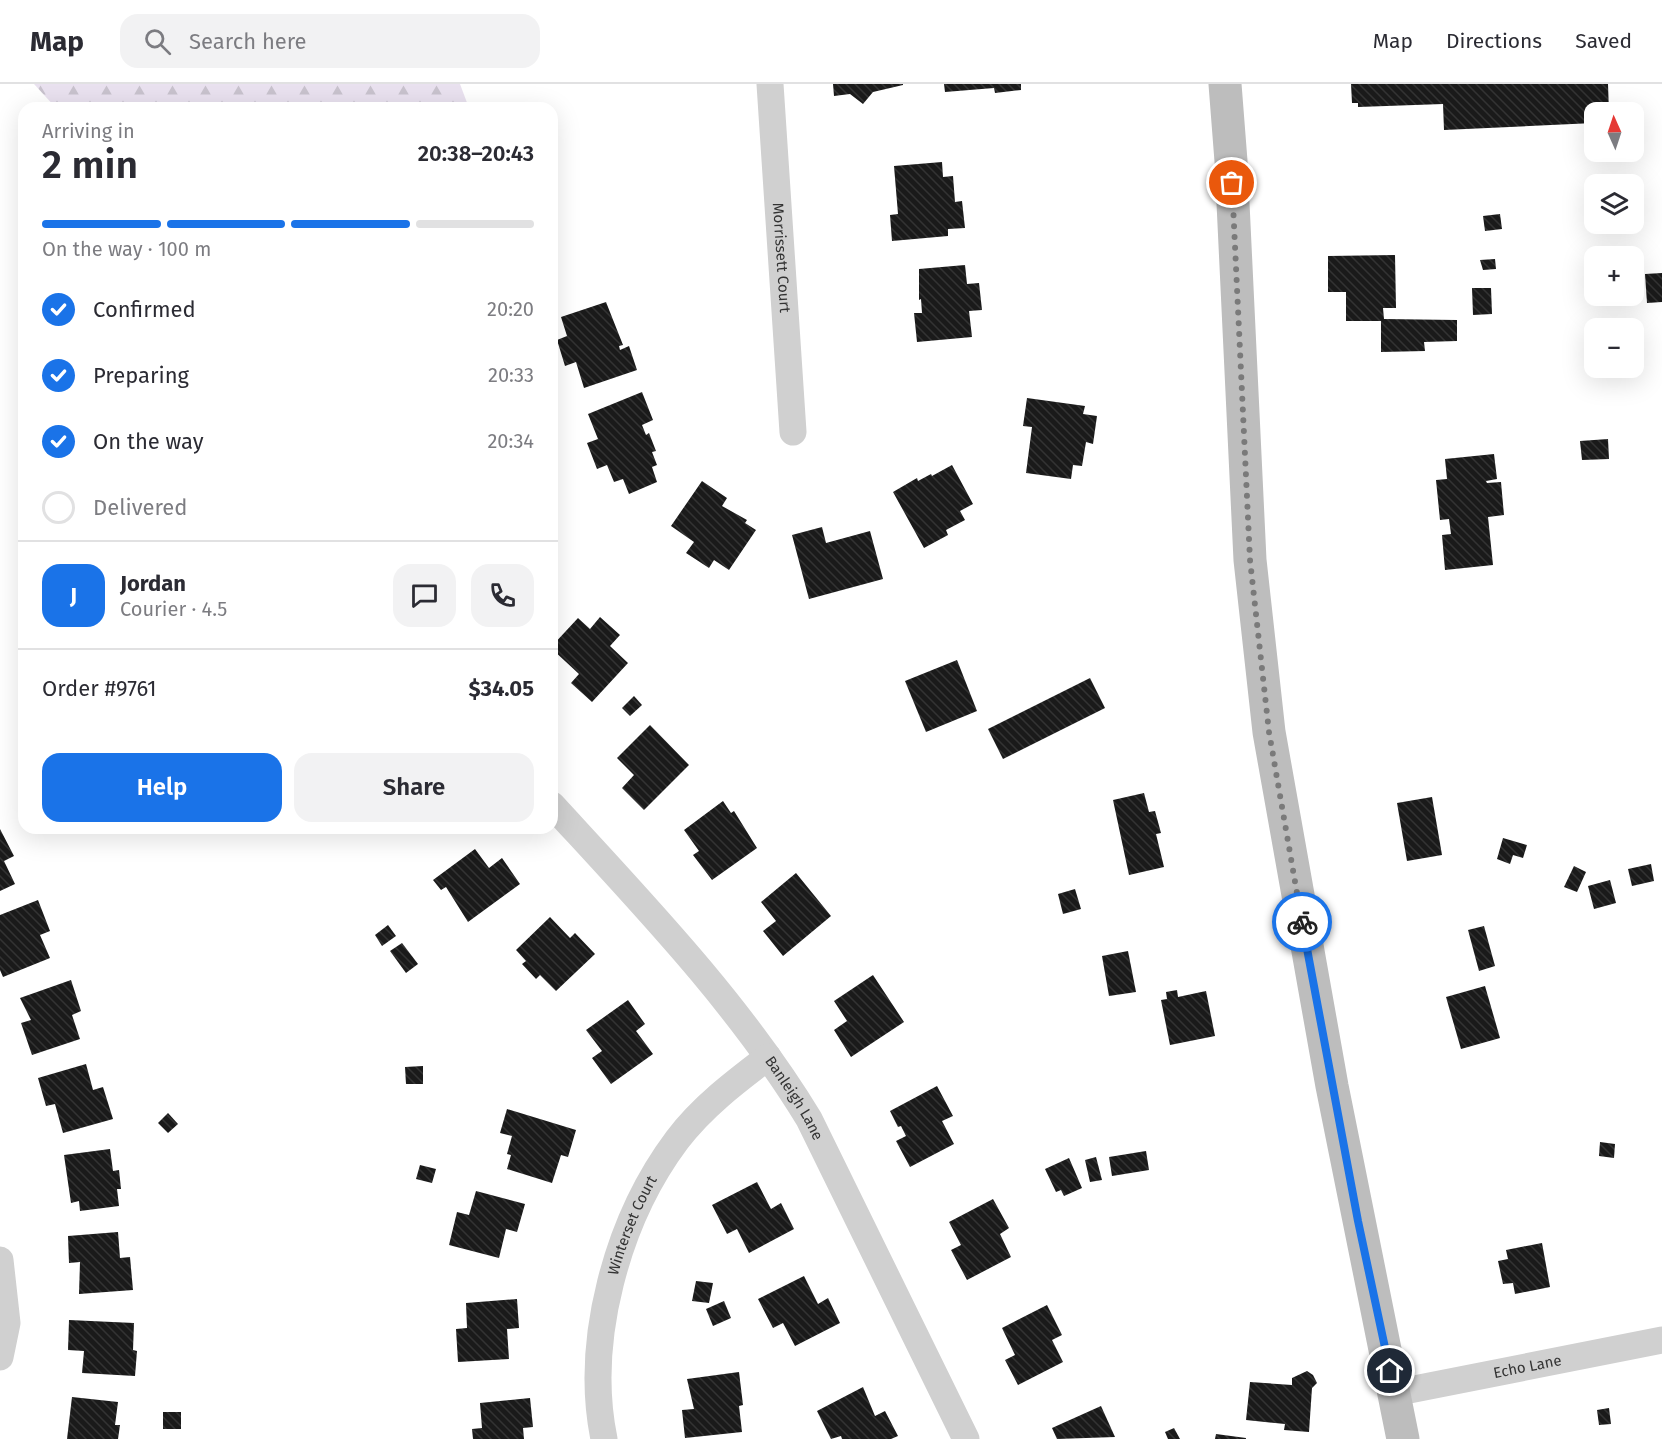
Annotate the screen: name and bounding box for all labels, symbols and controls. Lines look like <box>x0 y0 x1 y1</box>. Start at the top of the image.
search box <box>120 14 540 68</box>
text: Map <box>30 25 84 58</box>
icon: search <box>141 25 174 58</box>
text: Search here <box>189 28 307 55</box>
text: Map <box>1373 28 1413 54</box>
text: Directions <box>1446 28 1542 54</box>
text: Saved <box>1575 28 1632 54</box>
north arrow <box>1584 102 1644 162</box>
map controls <box>1584 102 1644 378</box>
text: Arriving in <box>42 119 135 143</box>
text: 20:38–20:43 <box>418 140 534 167</box>
text: 2 min <box>42 142 138 188</box>
pin <box>1206 157 1257 208</box>
icon: bag <box>1215 166 1248 199</box>
button: layers <box>1584 174 1644 234</box>
street label: Morrissett Court <box>769 202 794 314</box>
text: On the way · 100 m <box>42 237 211 261</box>
button: + <box>1584 246 1644 306</box>
icon: check <box>42 293 75 326</box>
text: Confirmed <box>93 296 196 323</box>
text: 20:20 <box>487 297 534 321</box>
button: − <box>1584 318 1644 378</box>
icon: check <box>42 359 75 392</box>
text: Preparing <box>93 362 189 389</box>
text: 20:33 <box>488 363 534 387</box>
icon: check <box>42 425 75 458</box>
text: On the way <box>93 428 204 455</box>
text: 20:34 <box>487 429 534 453</box>
text: Delivered <box>93 494 188 521</box>
button: chat <box>393 564 456 627</box>
button: phone <box>471 564 534 627</box>
text: Jordan <box>120 570 186 597</box>
text: J <box>70 582 77 609</box>
text: Courier · 4.5 <box>120 597 227 621</box>
text: Order #9761 <box>42 675 157 702</box>
text: $34.05 <box>468 675 534 702</box>
button: Help <box>42 753 282 822</box>
button: Share <box>294 753 534 822</box>
courier <box>1272 892 1332 952</box>
icon: bike <box>1286 906 1319 939</box>
street label: Banleigh Lane <box>761 1053 827 1143</box>
street label: Winterset Court <box>604 1172 661 1277</box>
pin <box>1364 1345 1415 1396</box>
street label: Echo Lane <box>1492 1351 1563 1382</box>
icon: home <box>1373 1354 1406 1387</box>

